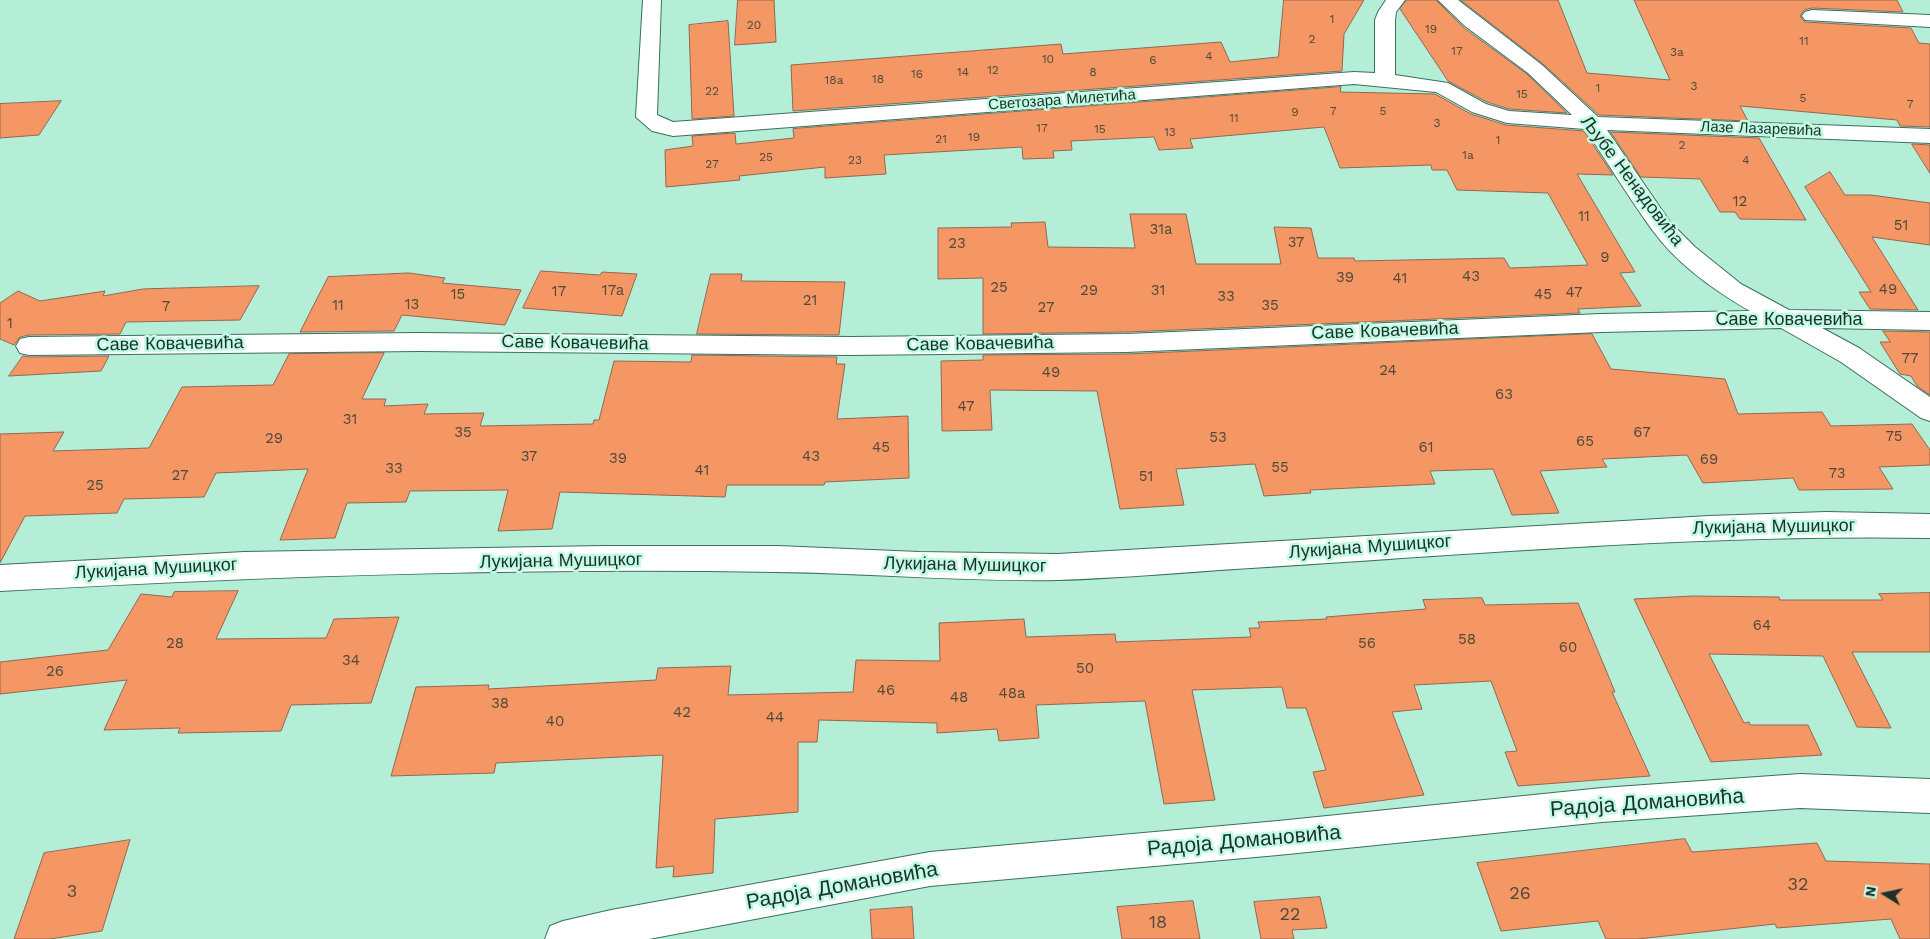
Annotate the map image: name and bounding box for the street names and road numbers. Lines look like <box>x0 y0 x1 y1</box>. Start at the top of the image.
street label: Светозара Милетића <box>988 86 1136 114</box>
street label: Љубе Ненадовића <box>1576 112 1688 250</box>
street label: Лазе Лазаревића <box>1700 118 1822 140</box>
street label: Саве Ковачевића <box>1715 309 1863 331</box>
street label: Саве Ковачевића <box>1311 318 1459 344</box>
street label: Саве Ковачевића <box>501 331 649 355</box>
street label: Саве Ковачевића <box>96 332 244 356</box>
street label: Саве Ковачевића <box>906 332 1054 356</box>
street label: Лукијана Мушицког <box>1692 515 1856 539</box>
street label: Лукијана Мушицког <box>1288 531 1452 563</box>
street label: Лукијана Мушицког <box>479 549 643 573</box>
street label: Лукијана Мушицког <box>883 553 1047 577</box>
street label: Лукијана Мушицког <box>74 554 238 584</box>
street label: Радоја Домановића <box>1549 784 1745 822</box>
street label: Радоја Домановића <box>1146 820 1342 862</box>
street label: Радоја Домановића <box>744 857 940 915</box>

